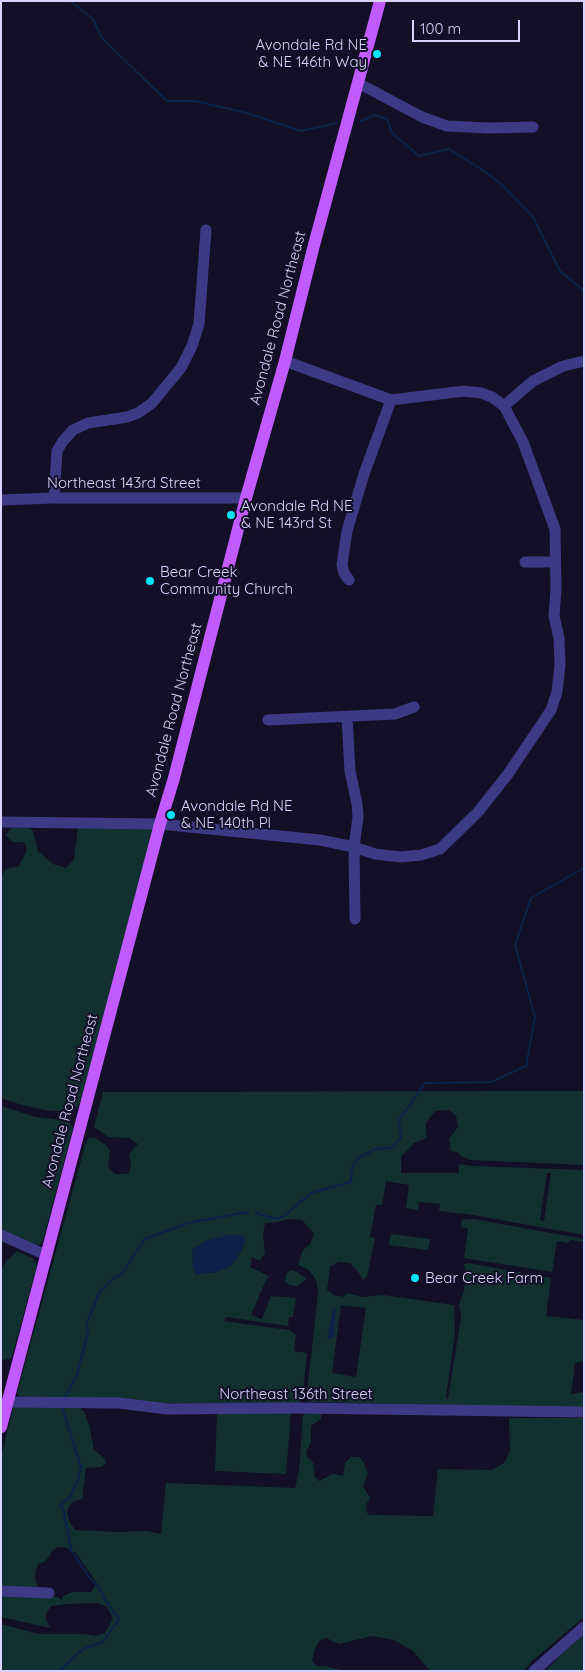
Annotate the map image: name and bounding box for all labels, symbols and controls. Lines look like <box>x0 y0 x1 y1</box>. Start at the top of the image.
scale bar <box>415 10 522 42</box>
text: 100 m <box>420 19 461 38</box>
place label: Avondale Rd NE & NE 146th Way <box>255 36 367 71</box>
marker: Avondale Rd NE & NE 146th Way <box>371 48 383 60</box>
street label: Avondale Road Northeast <box>246 229 310 407</box>
street label: Northeast 143rd Street <box>47 474 201 492</box>
place label: Avondale Rd NE & NE 143rd St <box>241 497 353 532</box>
marker: Avondale Rd NE & NE 143rd St <box>225 509 237 521</box>
place label: Bear Creek Community Church <box>160 563 293 598</box>
marker: Bear Creek Community Church <box>144 575 156 587</box>
street label: Avondale Road Northeast <box>142 621 206 799</box>
place label: Avondale Rd NE & NE 140th Pl <box>181 797 293 832</box>
marker: Avondale Rd NE & NE 140th Pl <box>165 809 177 821</box>
street label: Avondale Road Northeast <box>38 1012 102 1190</box>
place label: Bear Creek Farm <box>425 1269 543 1287</box>
marker: Bear Creek Farm <box>409 1272 421 1284</box>
street label: Northeast 136th Street <box>219 1385 373 1403</box>

